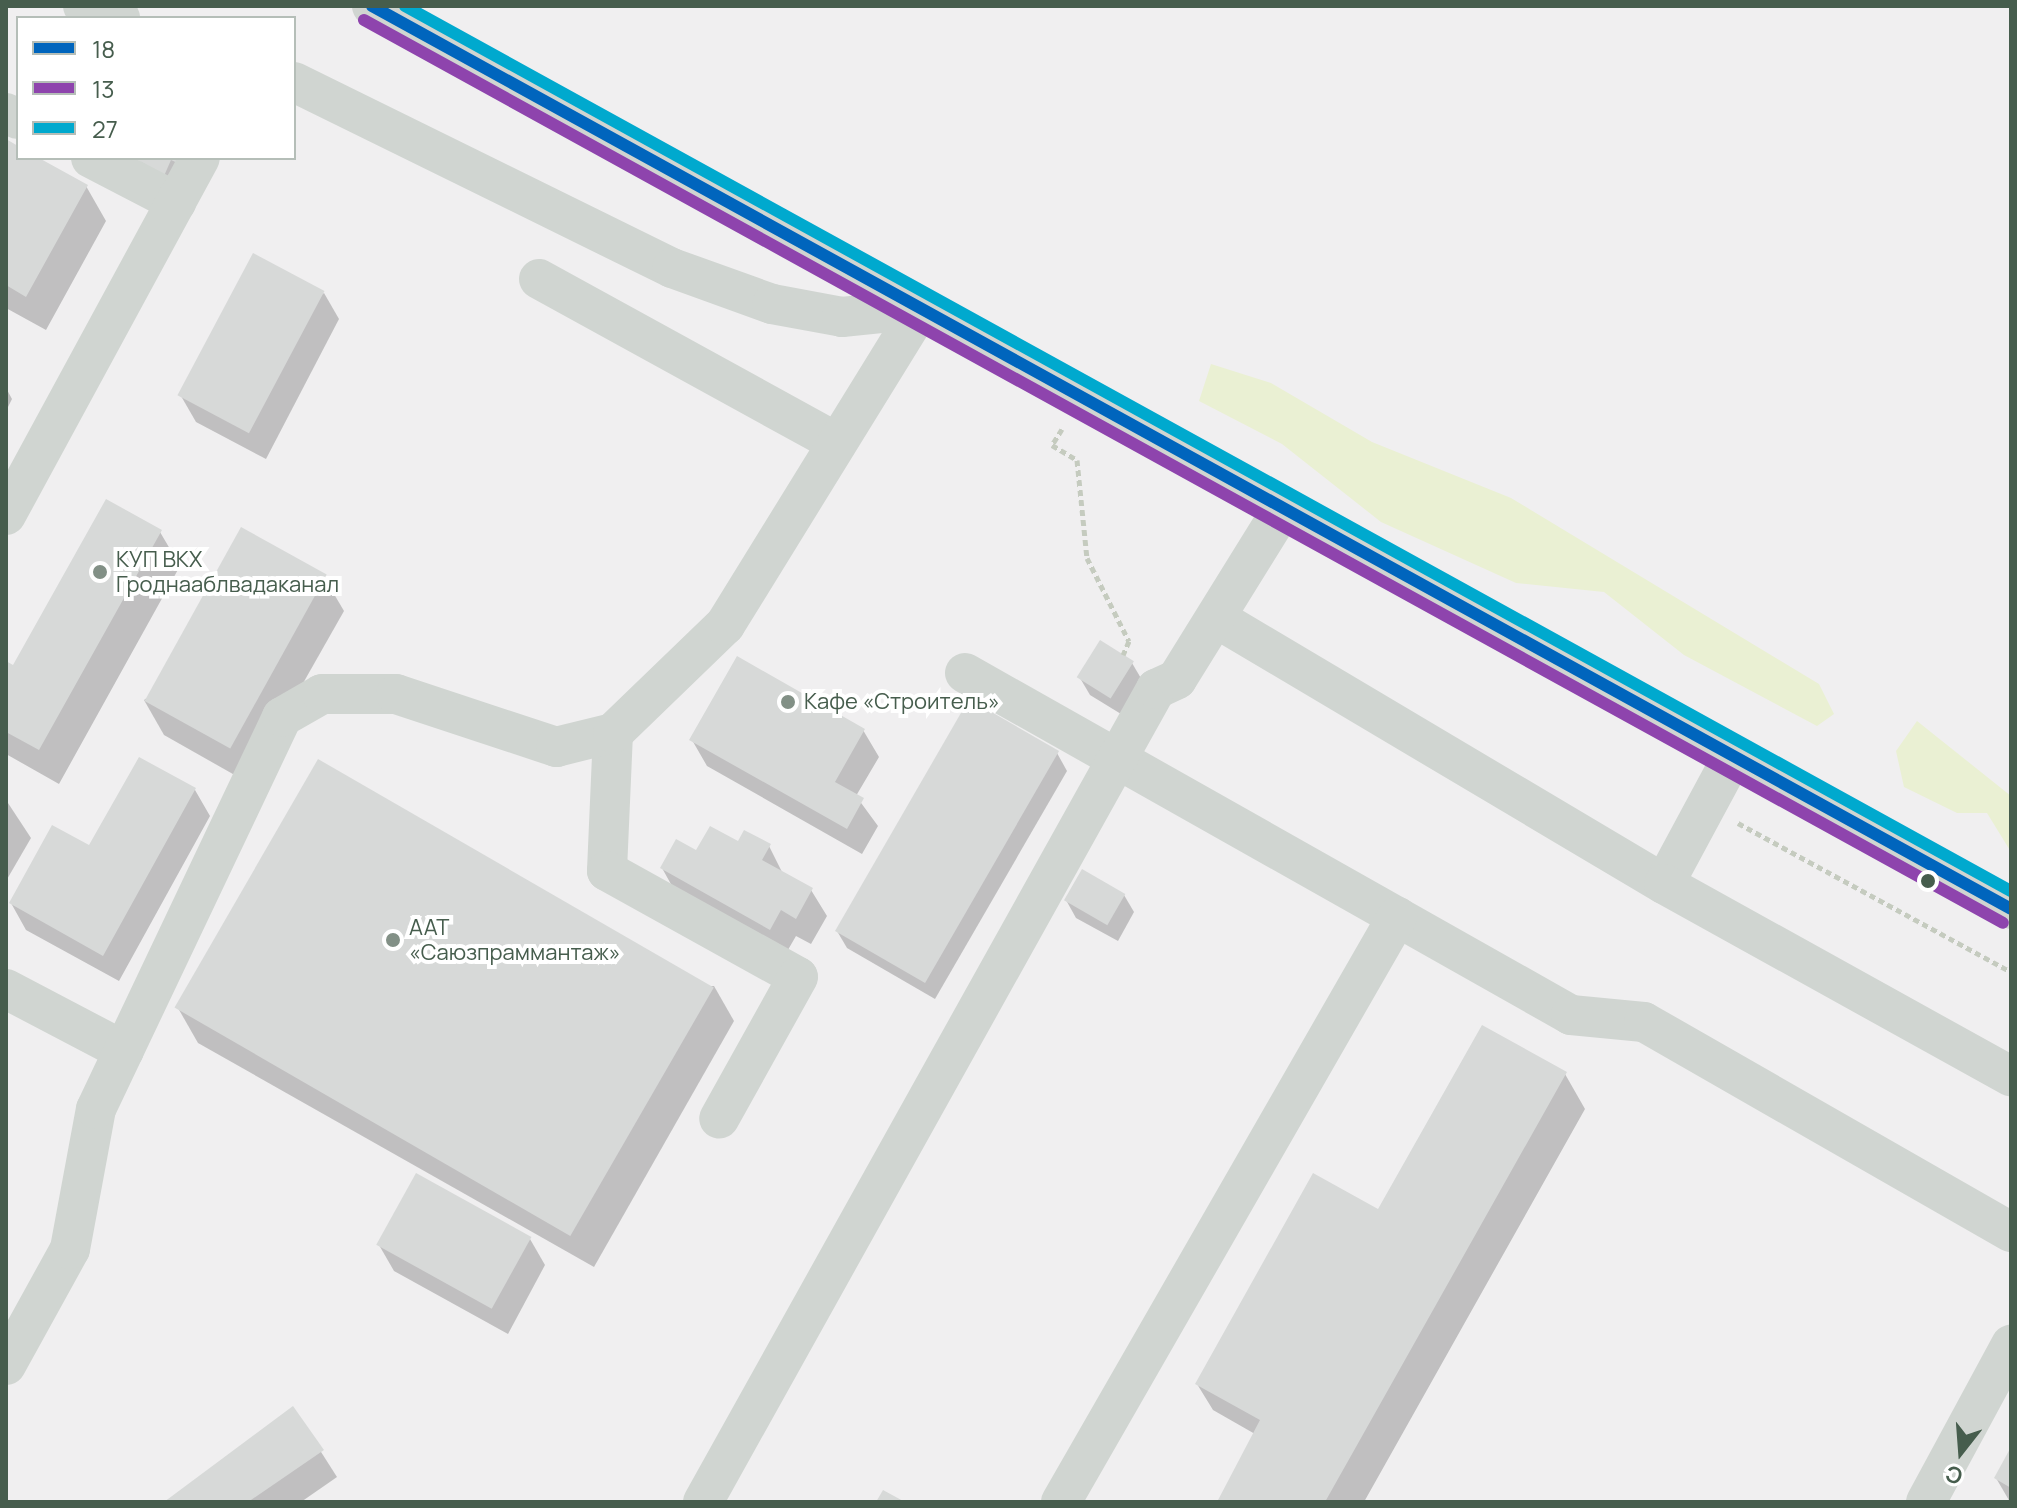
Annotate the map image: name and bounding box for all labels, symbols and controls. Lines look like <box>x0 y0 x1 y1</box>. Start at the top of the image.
legend <box>16 16 296 160</box>
text: 18 <box>92 32 115 65</box>
text: 13 <box>92 72 115 105</box>
text: 27 <box>92 112 118 145</box>
place label: КУП ВКХ Гроднааблвадаканал <box>116 546 339 598</box>
marker: КУП ВКХ Гроднааблвадаканал <box>91 563 109 581</box>
place label: Кафе «Строитель» <box>804 689 1000 715</box>
marker: Кафе «Строитель» <box>779 693 797 711</box>
unlabelled marker <box>1920 873 1936 889</box>
place label: ААТ «Саюзпраммантаж» <box>409 914 621 966</box>
marker: ААТ «Саюзпраммантаж» <box>384 931 402 949</box>
north arrow <box>1921 1412 2001 1492</box>
text: С <box>1942 1458 1966 1492</box>

